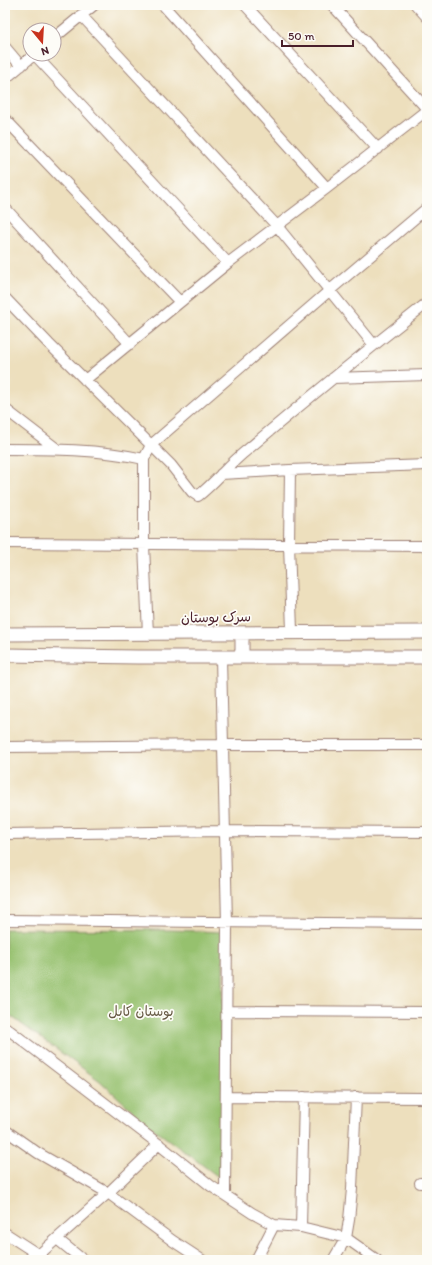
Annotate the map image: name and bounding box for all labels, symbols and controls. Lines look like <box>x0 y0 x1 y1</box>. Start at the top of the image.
north arrow <box>22 22 62 62</box>
scale bar <box>282 22 353 48</box>
text: 50 m <box>288 29 314 43</box>
text: N <box>39 44 50 58</box>
street label: سرک بوستان <box>181 608 251 627</box>
park label: بوستان کابل <box>108 1003 174 1020</box>

